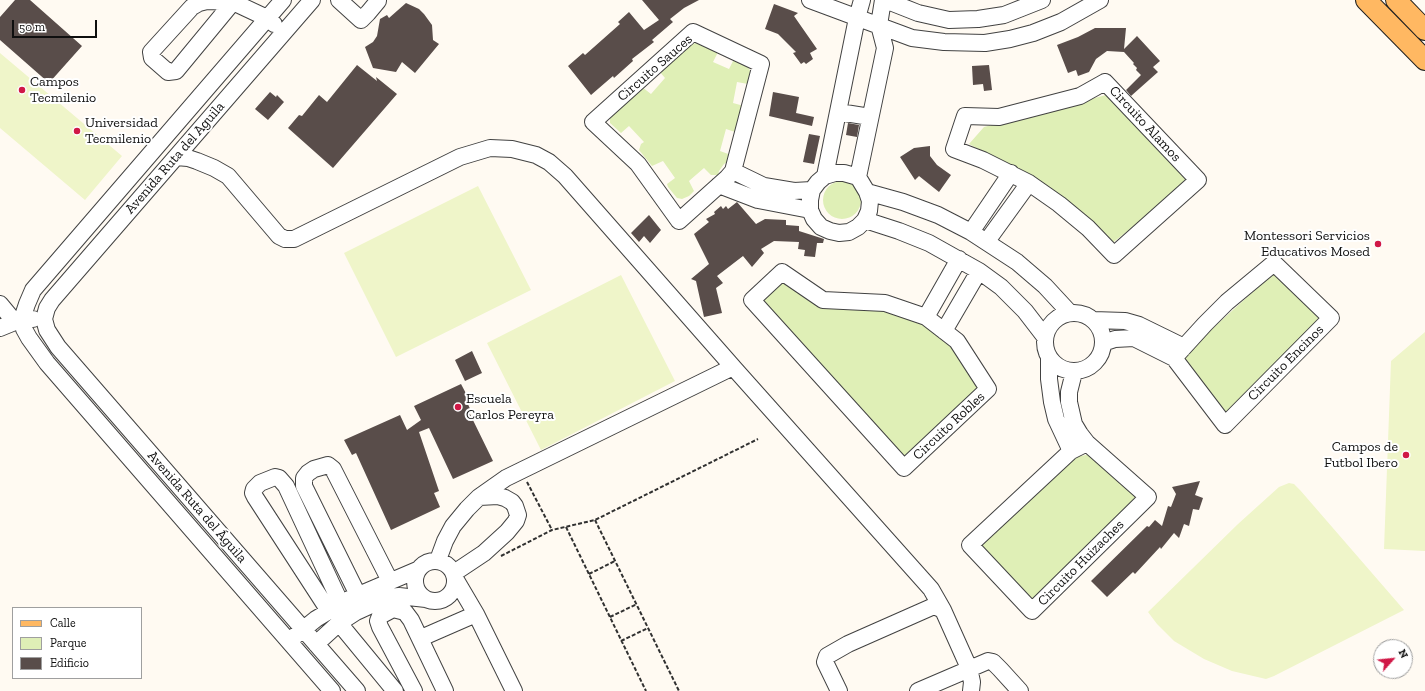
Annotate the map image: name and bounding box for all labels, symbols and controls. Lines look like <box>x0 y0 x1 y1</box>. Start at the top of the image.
scale bar <box>14 12 99 38</box>
text: 50 m <box>19 20 45 34</box>
street label: Circuito Sauces <box>614 31 696 105</box>
place label: Campos Tecmilenio <box>30 74 96 106</box>
street label: Circuito Alamos <box>1106 83 1184 165</box>
marker: Campos Tecmilenio <box>17 85 27 95</box>
street label: Avenida Ruta del Aguila <box>122 99 228 217</box>
place label: Universidad Tecmilenio <box>85 115 158 148</box>
marker: Universidad Tecmilenio <box>72 126 82 136</box>
place label: Montessori Servicios Educativos Mosed <box>1244 228 1370 260</box>
marker: Montessori Servicios Educativos Mosed <box>1373 239 1383 249</box>
street label: Circuito Encinos <box>1244 321 1328 405</box>
street label: Circuito Robles <box>910 388 988 464</box>
place label: Escuela Carlos Pereyra <box>466 391 554 424</box>
marker: Escuela Carlos Pereyra <box>453 402 463 412</box>
place label: Campos de Futbol Ibero <box>1324 439 1398 472</box>
street label: Avenida Ruta del Águila <box>144 448 250 566</box>
marker: Campos de Futbol Ibero <box>1401 450 1411 460</box>
street label: Circuito Huizaches <box>1034 516 1128 610</box>
legend <box>12 607 142 679</box>
text: Calle <box>50 616 76 630</box>
text: Parque <box>50 636 86 650</box>
north arrow <box>1373 639 1413 679</box>
text: N <box>1396 647 1411 660</box>
text: Edificio <box>50 656 89 670</box>

